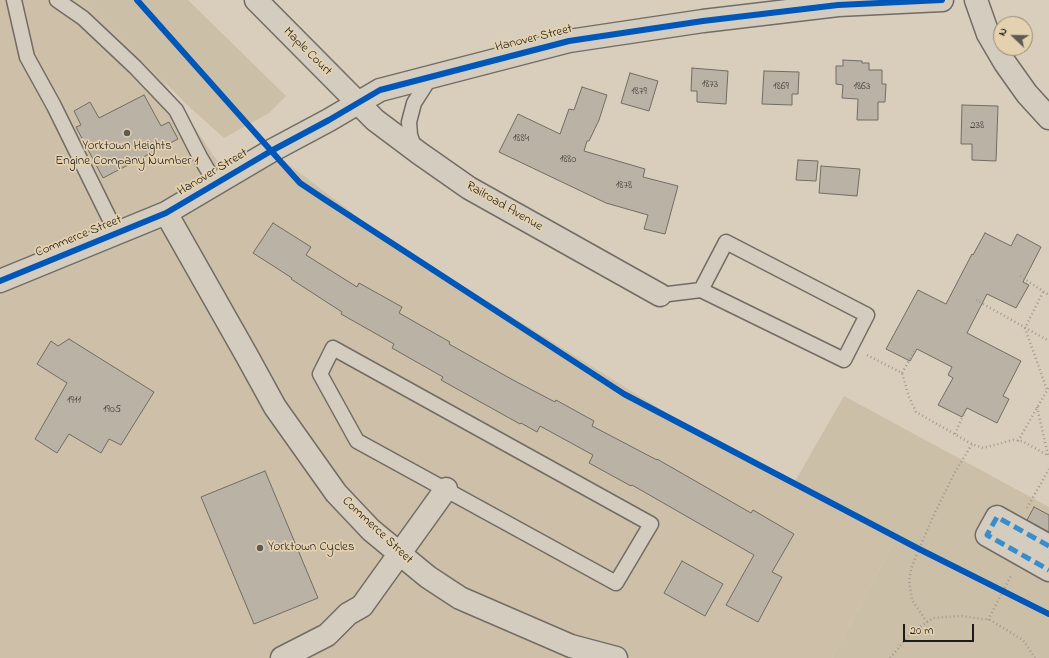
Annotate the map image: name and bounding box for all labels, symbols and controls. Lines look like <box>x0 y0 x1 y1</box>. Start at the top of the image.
north arrow <box>993 16 1033 56</box>
street label: Hanover Street <box>494 22 574 56</box>
street label: Maple Court <box>279 24 335 80</box>
text: N <box>994 25 1012 38</box>
house number: 1873 <box>702 78 718 92</box>
house number: 1869 <box>773 80 789 94</box>
house number: 1863 <box>853 80 871 94</box>
house number: 1879 <box>631 85 647 99</box>
house number: 238 <box>970 119 984 133</box>
marker: Yorktown Heights Engine Company Number 1 <box>122 128 132 138</box>
house number: 1884 <box>513 132 529 146</box>
place label: Yorktown Heights Engine Company Number 1 <box>55 139 199 170</box>
street label: Hanover Street <box>175 146 251 200</box>
house number: 1880 <box>560 153 576 167</box>
street label: Railroad Avenue <box>463 179 545 235</box>
house number: 1878 <box>616 179 632 193</box>
street label: Commerce Street <box>34 213 124 261</box>
house number: 1911 <box>67 394 81 408</box>
house number: 1905 <box>103 403 121 417</box>
street label: Commerce Street <box>338 494 416 568</box>
place label: Yorktown Cycles <box>268 540 355 556</box>
marker: Yorktown Cycles <box>255 543 265 553</box>
scale bar <box>905 616 976 642</box>
text: 20 m <box>910 622 933 640</box>

